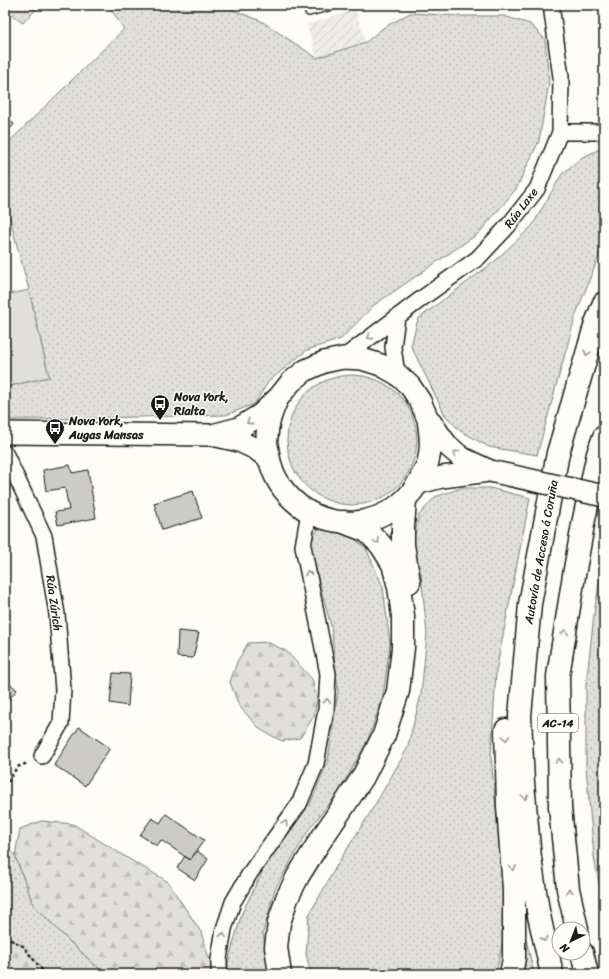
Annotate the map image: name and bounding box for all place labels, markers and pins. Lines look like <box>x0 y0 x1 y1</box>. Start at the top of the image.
place label: Nova York, Rialta <box>173 386 229 422</box>
bus stop icon: Nova York, Rialta <box>149 393 171 421</box>
place label: Nova York, Augas Mansas <box>68 410 144 446</box>
bus stop icon: Nova York, Augas Mansas <box>44 417 66 445</box>

